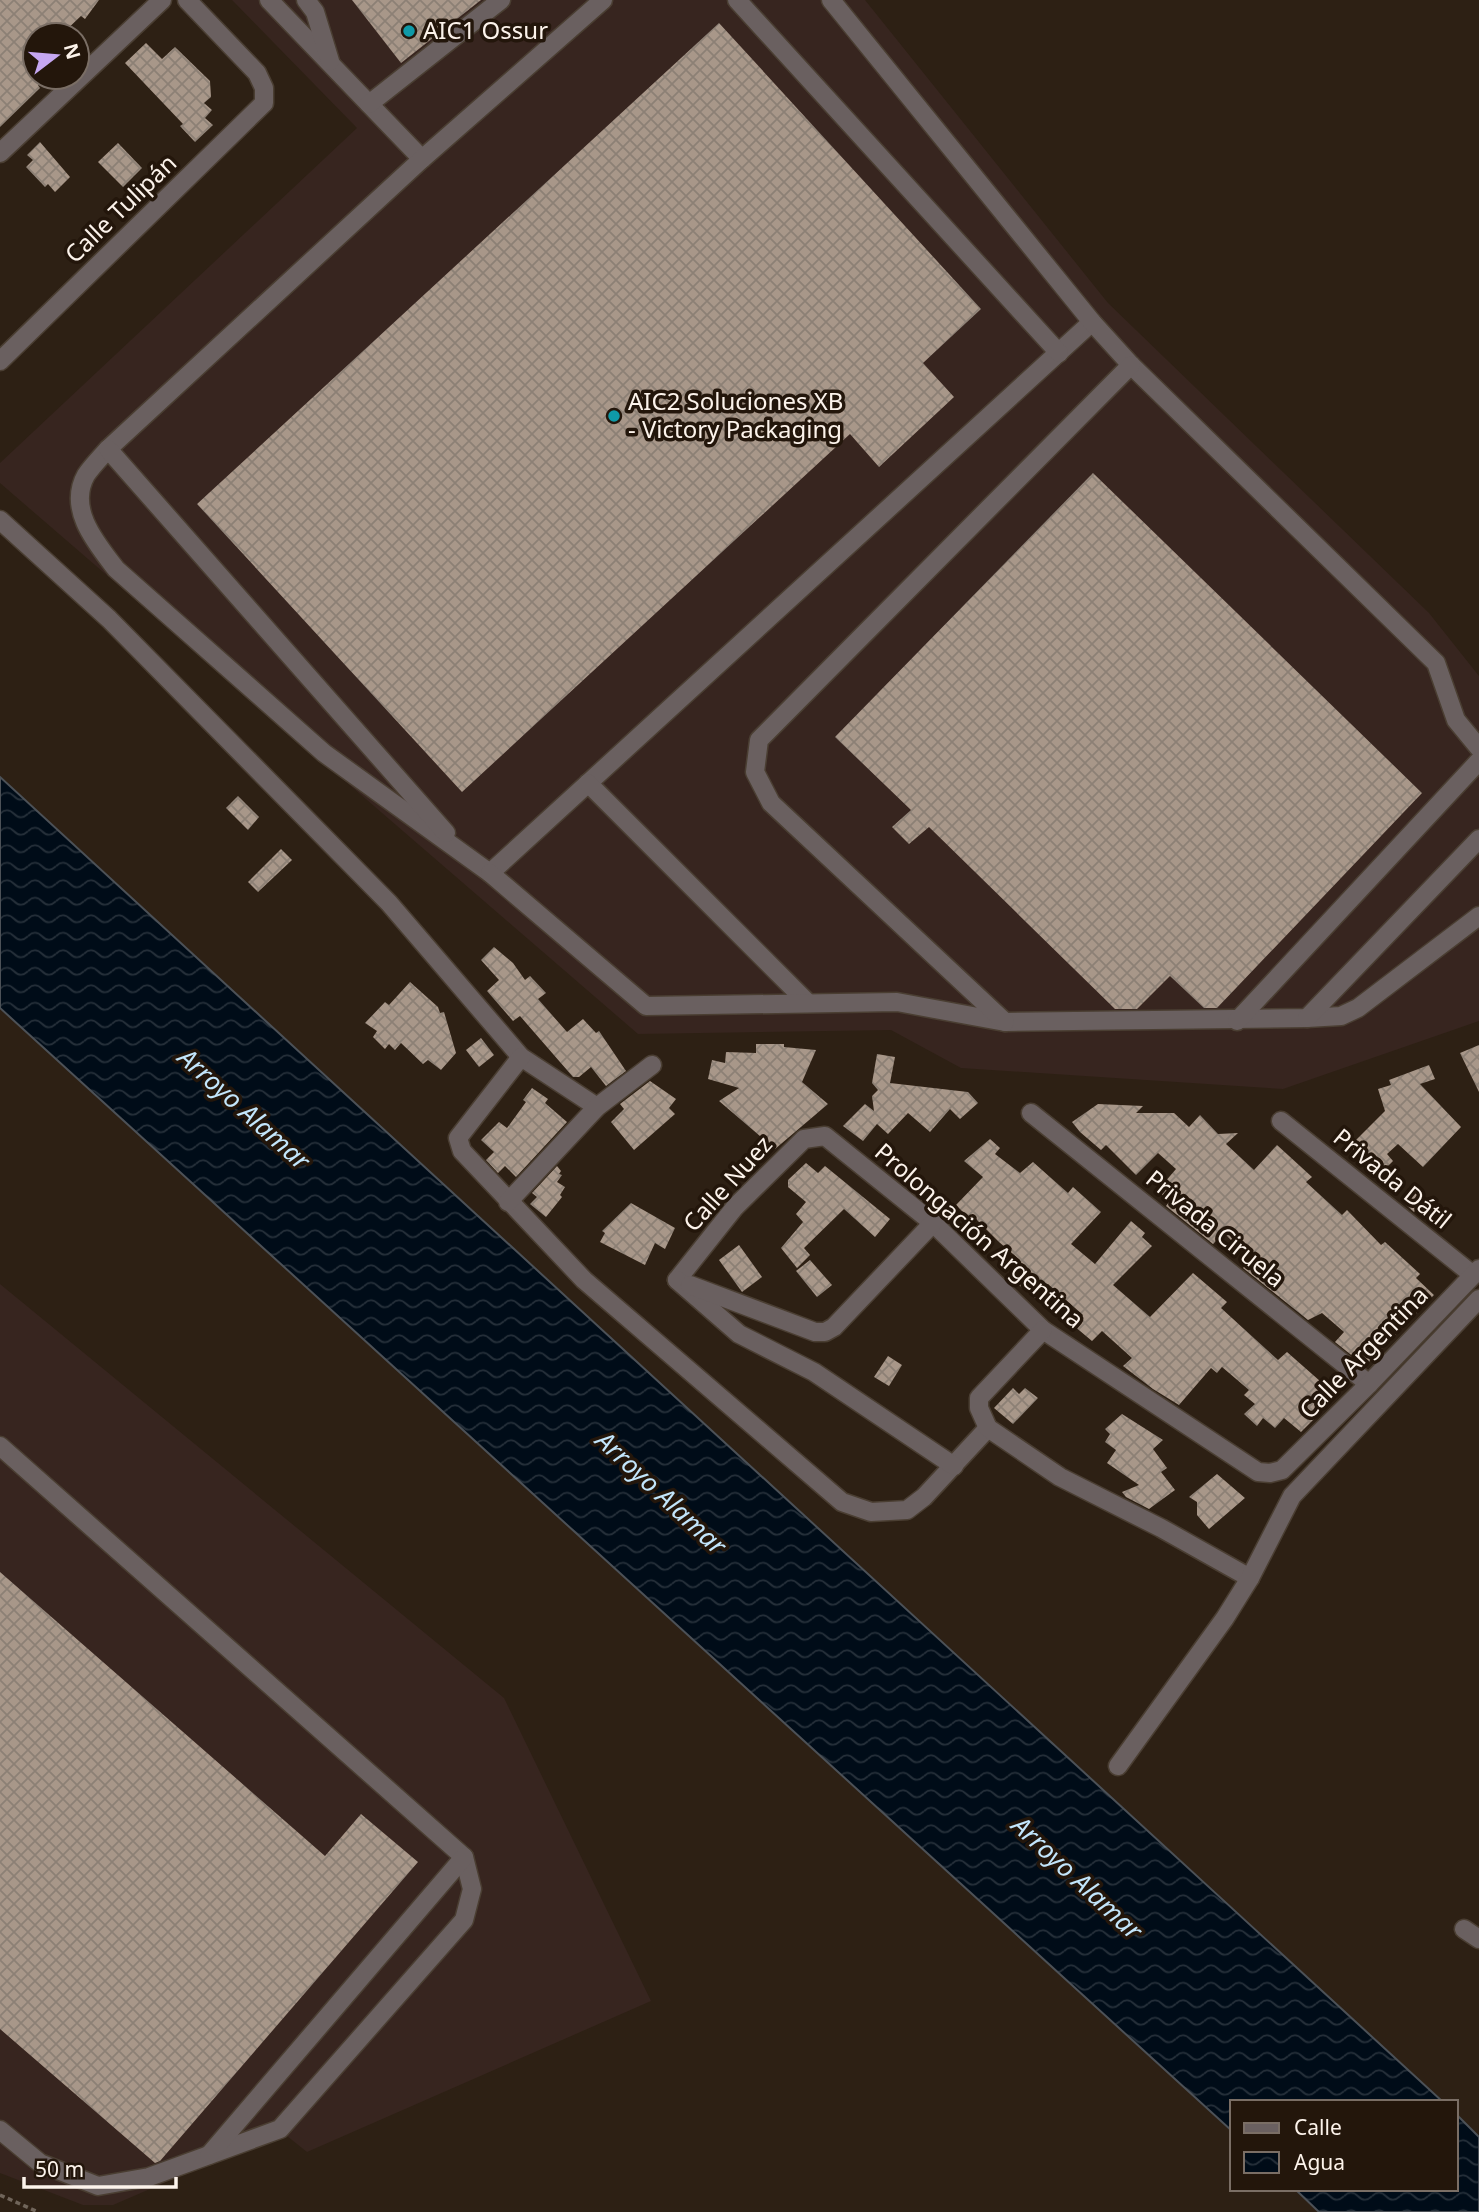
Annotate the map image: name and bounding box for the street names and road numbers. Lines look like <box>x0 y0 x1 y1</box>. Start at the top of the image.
street label: Calle Tulipán <box>57 146 183 270</box>
street label: Privada Dátil <box>1327 1120 1459 1236</box>
street label: Calle Nuez <box>675 1128 779 1238</box>
street label: Prolongación Argentina <box>868 1135 1092 1335</box>
street label: Privada Ciruela <box>1139 1162 1292 1294</box>
street label: Calle Argentina <box>1291 1279 1435 1425</box>

